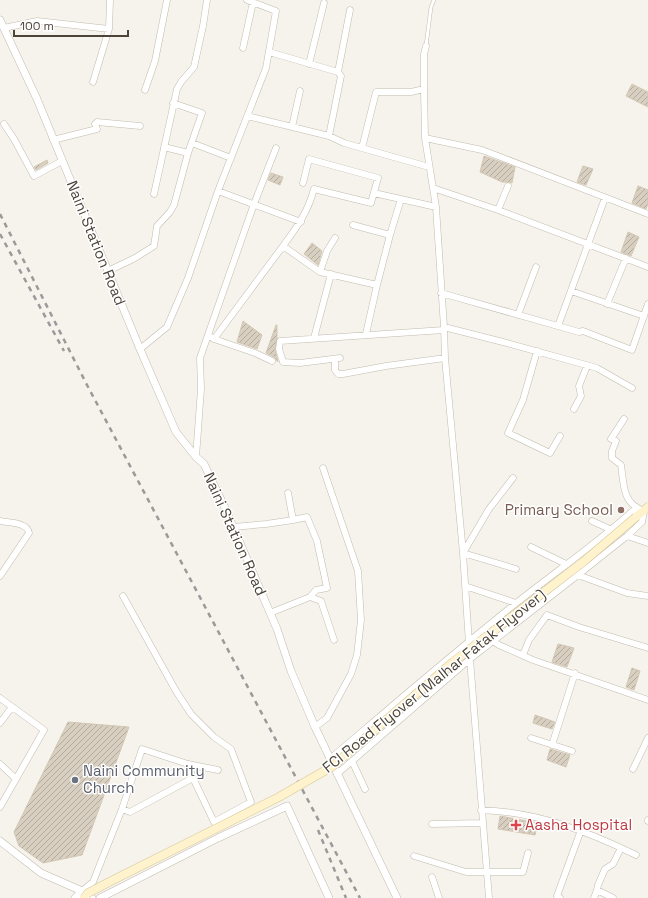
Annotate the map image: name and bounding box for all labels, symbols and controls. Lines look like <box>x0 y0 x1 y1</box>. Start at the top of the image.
scale bar <box>14 12 128 38</box>
text: 100 m <box>20 18 54 34</box>
street label: Naini Station Road <box>63 178 130 308</box>
street label: Naini Station Road <box>200 469 271 598</box>
place label: Primary School <box>505 500 613 519</box>
marker: Primary School <box>616 505 626 515</box>
street label: FCI Road Flyover (Malhar Fatak Flyover) <box>318 585 550 777</box>
place label: Naini Community Church <box>83 761 205 797</box>
marker: Naini Community Church <box>70 775 80 785</box>
place label: Aasha Hospital <box>525 815 632 834</box>
marker: Aasha Hospital <box>510 819 522 831</box>

